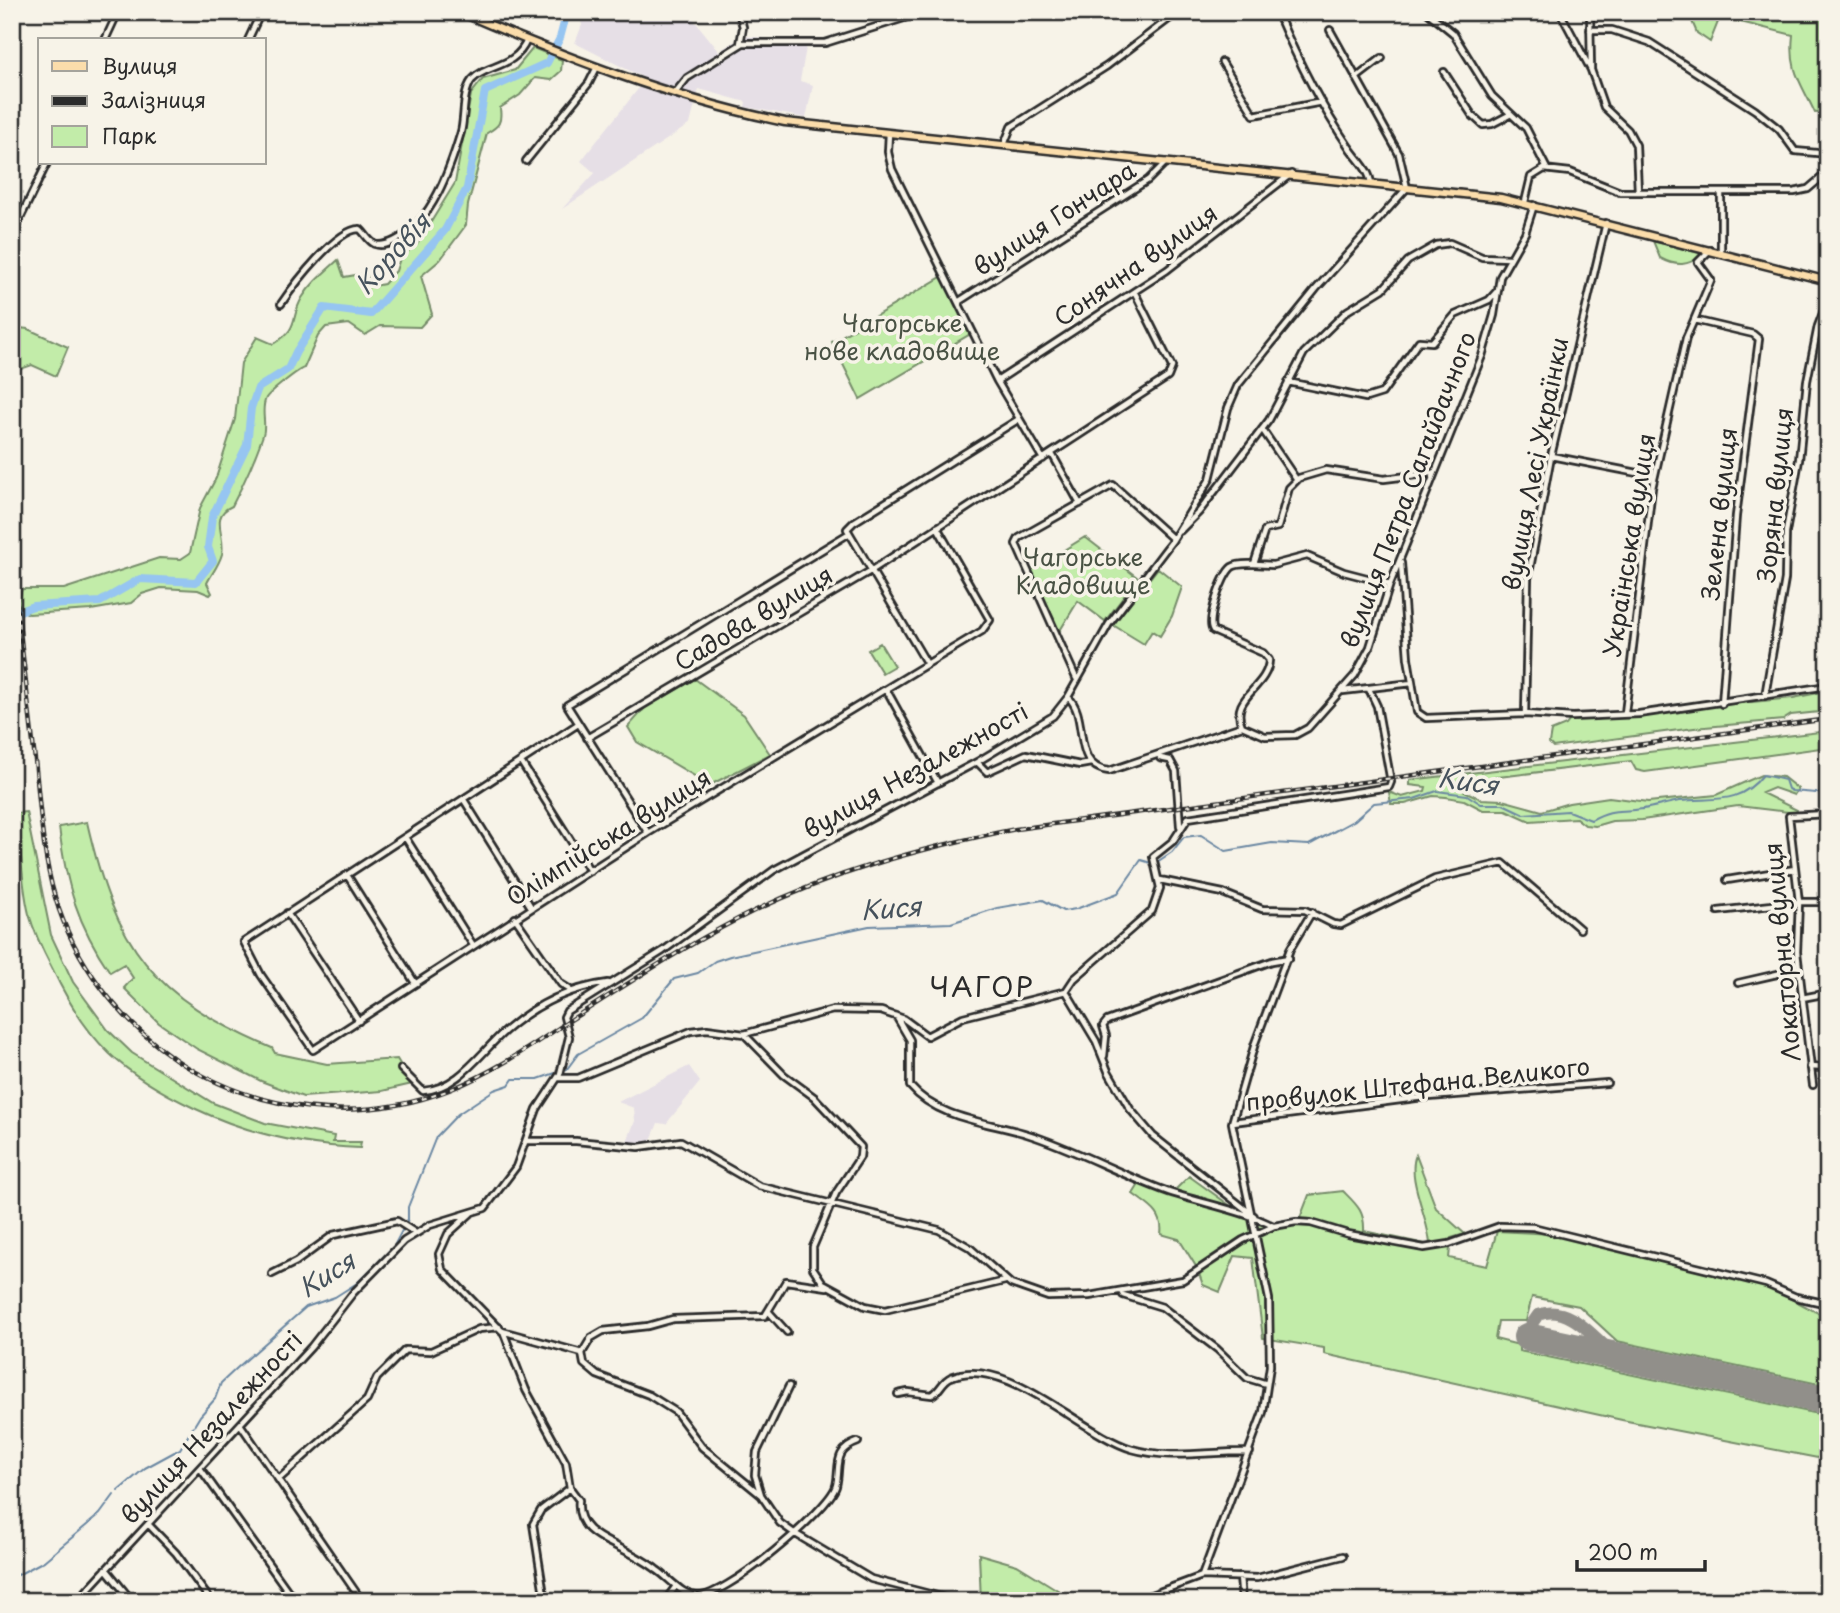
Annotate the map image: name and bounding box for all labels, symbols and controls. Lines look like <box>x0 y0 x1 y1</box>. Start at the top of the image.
legend <box>38 38 266 164</box>
text: Вулиця <box>102 49 178 81</box>
text: Залізниця <box>101 83 206 115</box>
text: Парк <box>102 119 157 151</box>
street label: вулиця Гончара <box>966 151 1142 283</box>
street label: Сонячна вулиця <box>1046 194 1224 334</box>
water label: Коровія <box>345 202 440 303</box>
park label: Чагорське нове кладовище <box>804 304 1000 368</box>
street label: вулиця Петра Сагайдачного <box>1330 326 1484 653</box>
street label: вулиця Лесі Українки <box>1492 334 1576 593</box>
street label: Зоряна вулиця <box>1747 406 1801 584</box>
street label: Зелена вулиця <box>1691 426 1745 602</box>
street label: Українська вулиця <box>1593 430 1663 659</box>
park label: Чагорське Кладовище <box>1016 538 1150 602</box>
street label: Садова вулиця <box>667 556 839 679</box>
street label: вулиця Незалежності <box>796 692 1034 846</box>
water label: Кися <box>1435 757 1503 804</box>
street label: Олімпійська вулиця <box>499 759 717 914</box>
street label: Локаторна вулиця <box>1753 841 1809 1063</box>
water label: Кися <box>859 886 924 929</box>
district label: ЧАГОР <box>929 964 1035 1007</box>
street label: провулок Штефана Великого <box>1244 1047 1592 1119</box>
water label: Кися <box>290 1240 364 1306</box>
street label: вулиця Незалежності <box>111 1322 310 1531</box>
scale bar <box>1577 1529 1705 1573</box>
text: 200 m <box>1588 1535 1658 1567</box>

